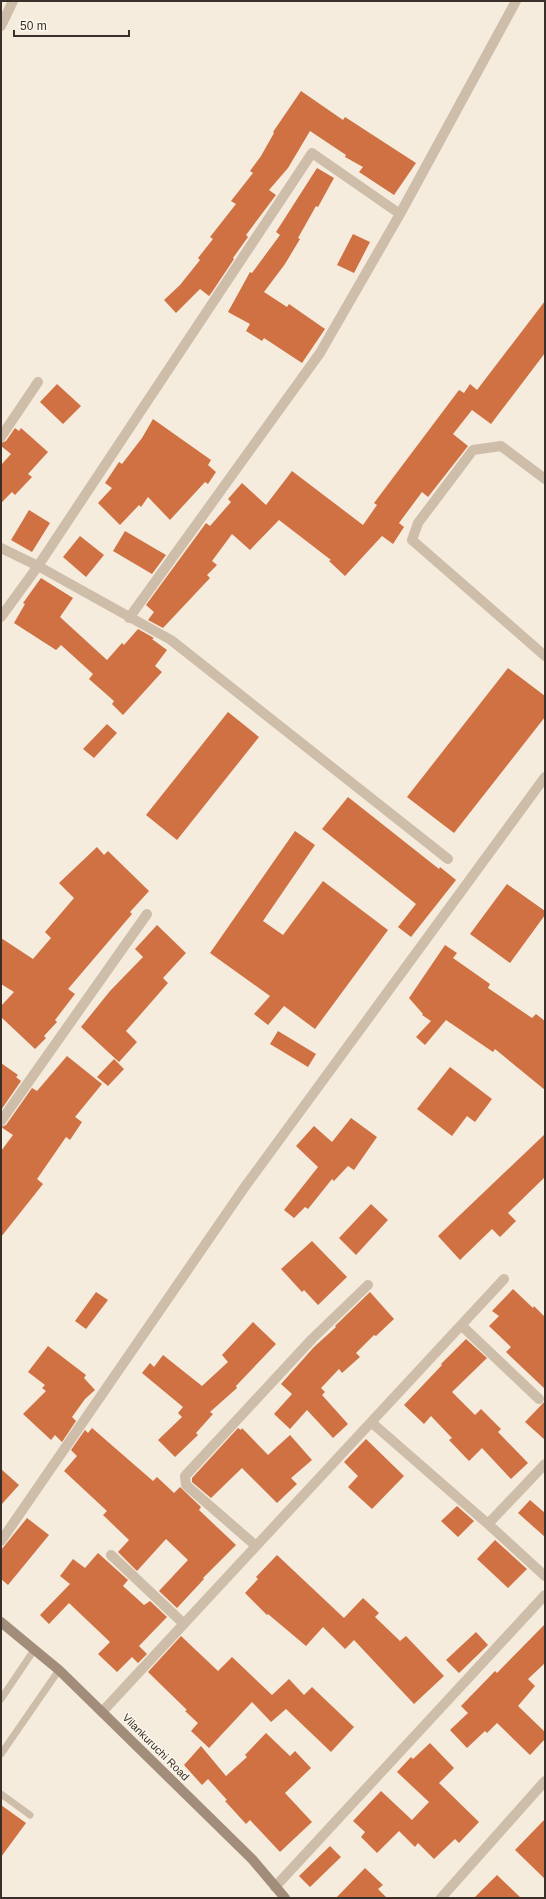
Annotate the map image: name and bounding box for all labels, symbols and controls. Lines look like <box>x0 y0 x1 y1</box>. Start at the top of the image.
scale bar <box>14 12 129 38</box>
text: 50 m <box>20 19 47 33</box>
street label: Vilankuruchi Road <box>120 1711 192 1783</box>

